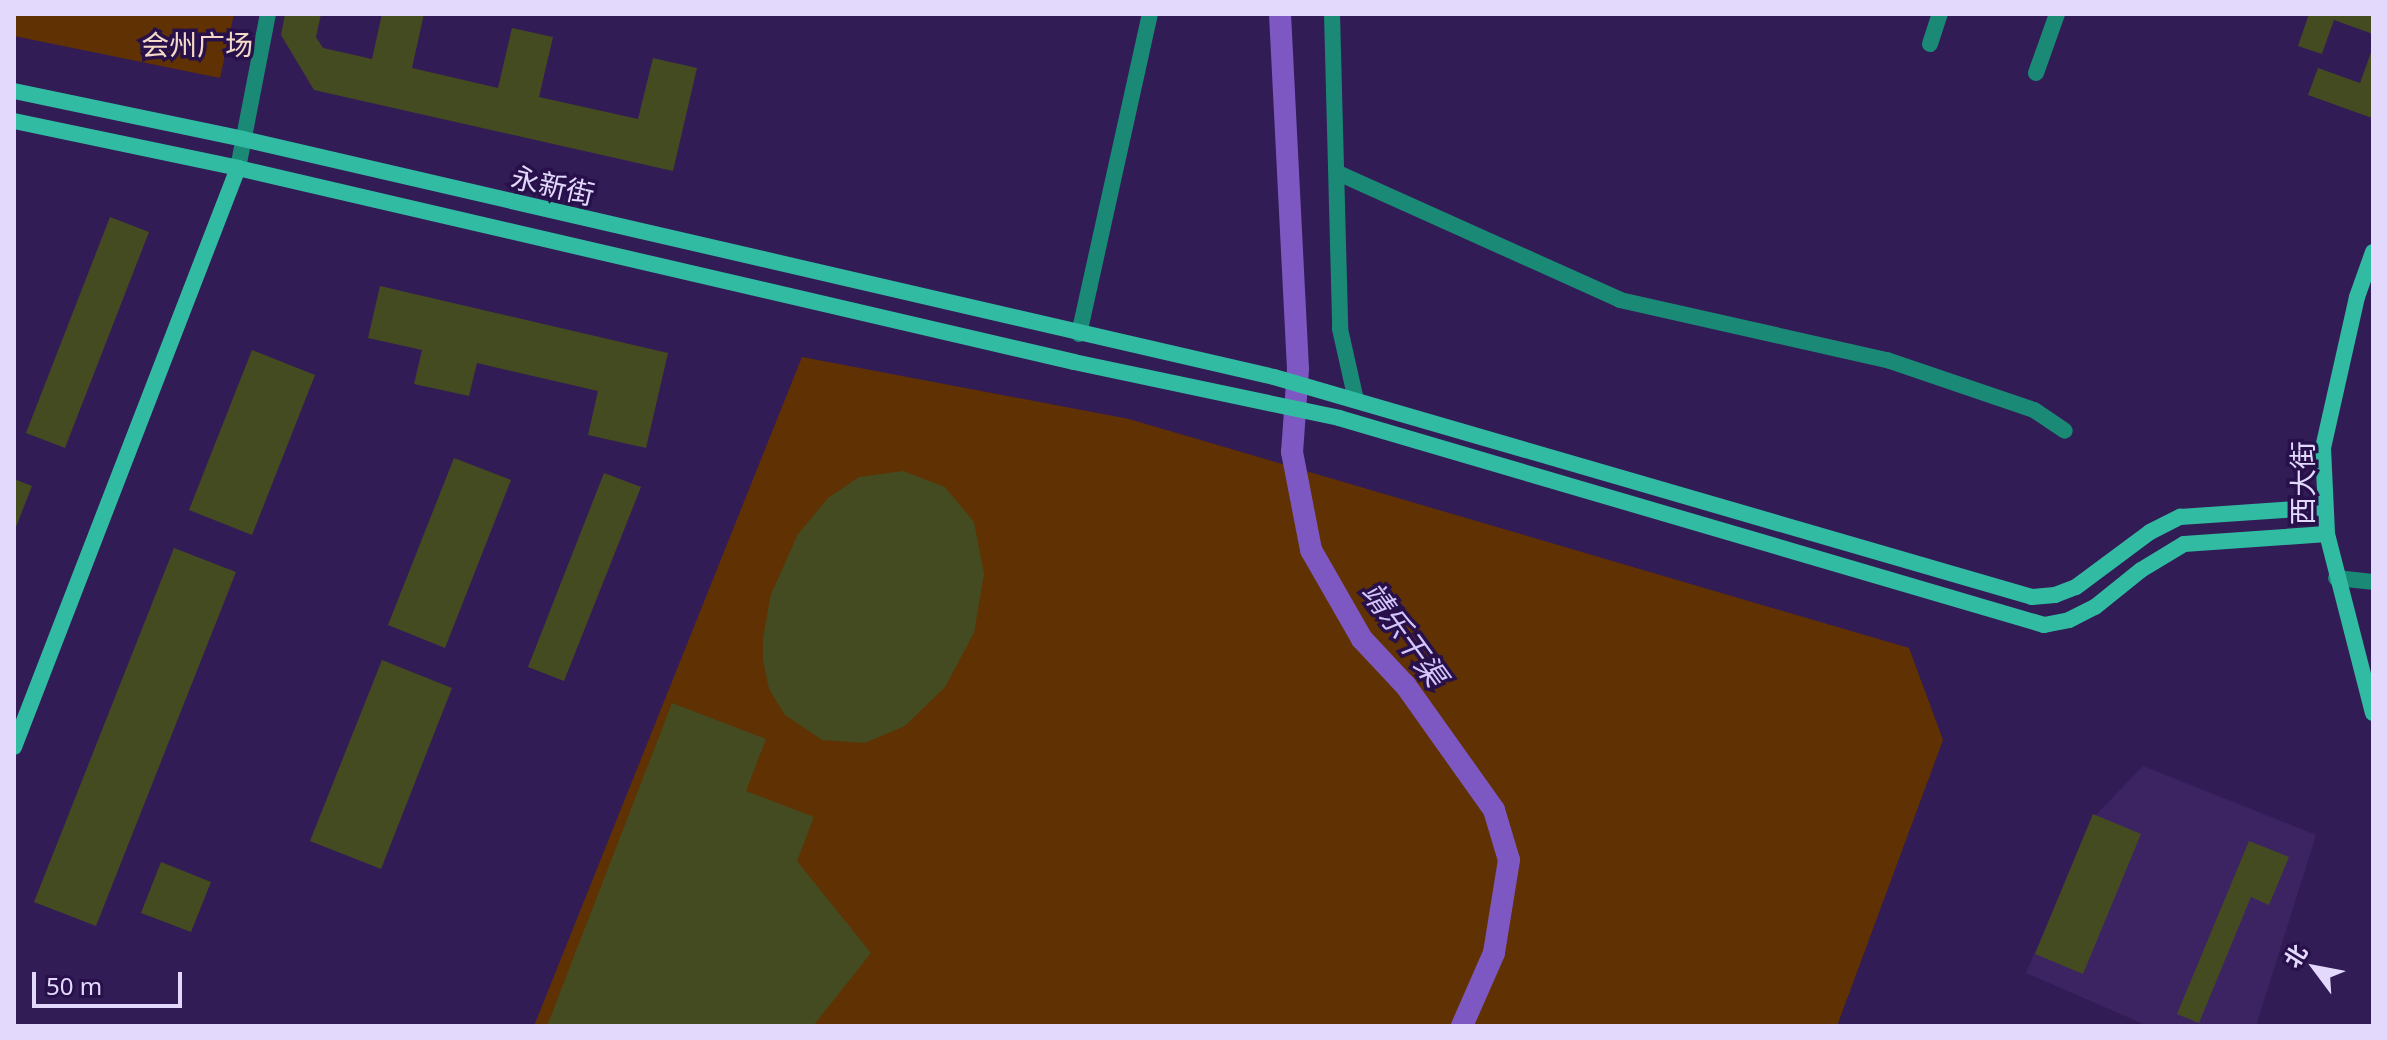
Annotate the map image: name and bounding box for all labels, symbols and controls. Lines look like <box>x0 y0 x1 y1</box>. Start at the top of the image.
park label: 会州广场 <box>141 27 253 61</box>
street label: 永新街 <box>508 159 598 211</box>
street label: 西大街 <box>2285 441 2319 525</box>
water label: 靖乐干渠 <box>1354 575 1454 693</box>
north arrow <box>2275 928 2355 1008</box>
text: 北 <box>2276 938 2313 973</box>
scale bar <box>36 956 186 1006</box>
text: 50 m <box>46 969 102 1002</box>

